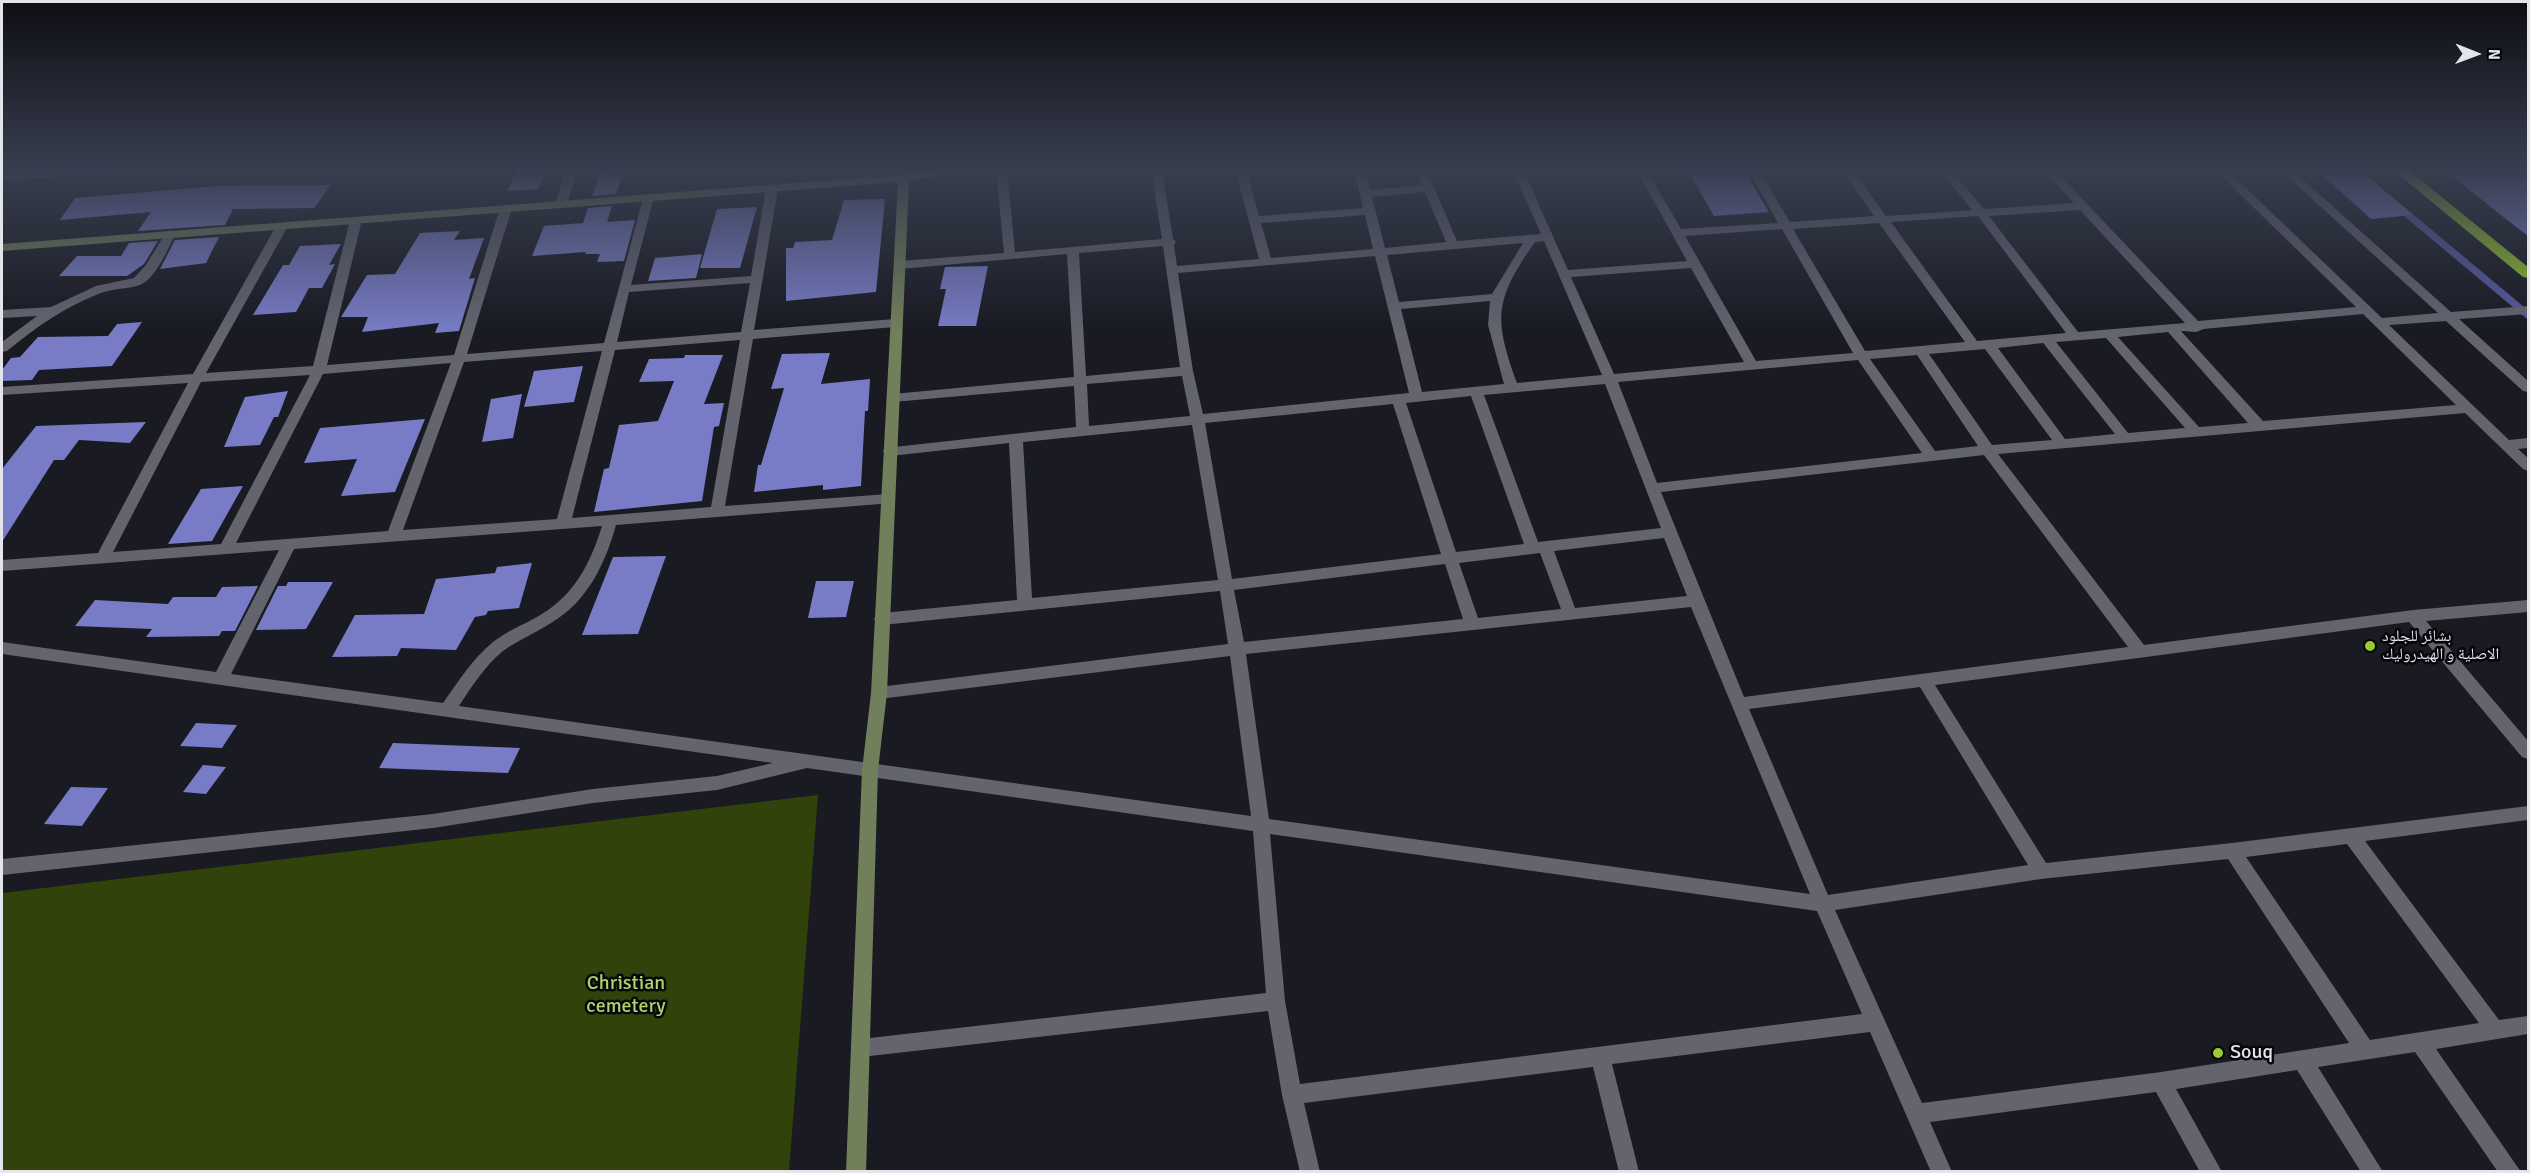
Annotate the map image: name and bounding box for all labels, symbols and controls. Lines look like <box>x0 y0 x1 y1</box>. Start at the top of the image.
north arrow <box>2446 24 2506 84</box>
text: N <box>2484 49 2504 60</box>
place label: بشائر للجلود الاصلية و الهيدروليك <box>2382 627 2499 665</box>
marker: بشائر للجلود الاصلية و الهيدروليك <box>2363 639 2377 653</box>
park label: Christian cemetery <box>586 972 666 1019</box>
place label: Souq <box>2230 1041 2273 1065</box>
marker: Souq <box>2211 1046 2225 1060</box>

